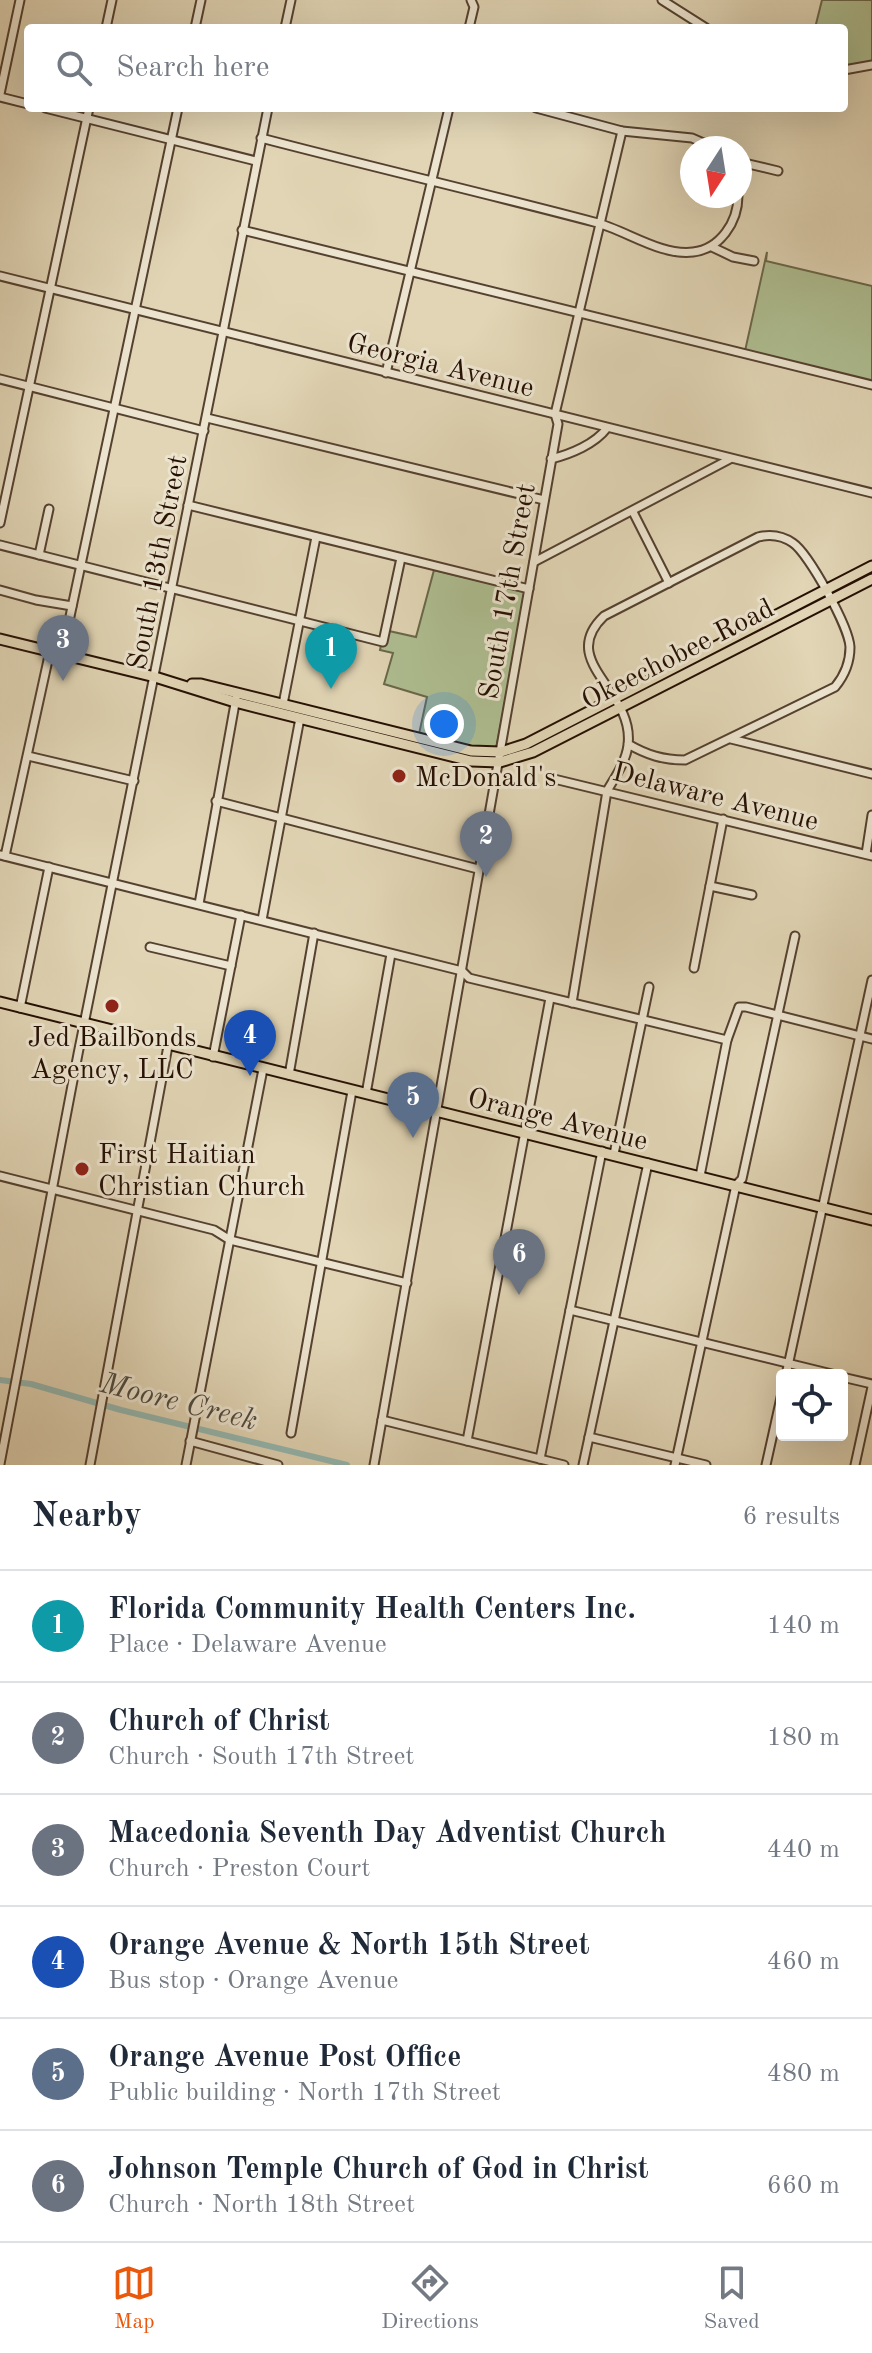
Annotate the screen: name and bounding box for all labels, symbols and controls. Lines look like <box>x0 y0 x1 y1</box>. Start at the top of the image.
search box <box>24 24 848 112</box>
icon: search <box>52 46 96 90</box>
text: Search here <box>116 53 270 83</box>
north arrow <box>680 136 752 208</box>
street label: Georgia Avenue <box>344 330 537 404</box>
street label: South 13th Street <box>124 453 194 673</box>
street label: South 17th Street <box>476 481 542 702</box>
street label: Okeechobee Road <box>578 595 779 716</box>
pin: 3 <box>37 615 89 681</box>
pin: 1 <box>305 623 357 689</box>
your location <box>424 704 464 744</box>
street label: Delaware Avenue <box>609 759 821 837</box>
place label: McDonald's <box>415 765 556 793</box>
marker: McDonald's <box>390 767 408 785</box>
pin: 2 <box>460 811 512 877</box>
marker: Jed Bailbonds Agency, LLC <box>103 997 121 1015</box>
pin: 4 <box>224 1010 276 1076</box>
place label: Jed Bailbonds Agency, LLC <box>28 1025 196 1085</box>
pin: 5 <box>387 1072 439 1138</box>
street label: Orange Avenue <box>464 1085 650 1157</box>
place label: First Haitian Christian Church <box>98 1142 305 1202</box>
marker: First Haitian Christian Church <box>73 1160 91 1178</box>
pin: 6 <box>493 1229 545 1295</box>
water label: Moore Creek <box>96 1369 260 1437</box>
map controls <box>776 1369 848 1441</box>
button: locate <box>776 1369 848 1441</box>
text: Nearby <box>32 1500 142 1534</box>
text: 6 results <box>742 1504 840 1530</box>
text: Florida Community Health Centers Inc. <box>108 1595 636 1625</box>
text: 1 <box>50 1613 66 1639</box>
text: 140 m <box>767 1613 840 1639</box>
text: Place · Delaware Avenue <box>108 1632 387 1658</box>
text: Church of Christ <box>108 1707 330 1737</box>
text: 2 <box>50 1725 66 1751</box>
text: 180 m <box>767 1725 840 1751</box>
text: Church · South 17th Street <box>108 1744 414 1770</box>
text: Macedonia Seventh Day Adventist Church <box>108 1819 666 1849</box>
text: 3 <box>50 1837 66 1863</box>
text: 440 m <box>767 1837 840 1863</box>
text: Church · Preston Court <box>108 1856 370 1882</box>
text: Orange Avenue & North 15th Street <box>108 1931 590 1961</box>
text: 4 <box>50 1949 66 1975</box>
text: 460 m <box>767 1949 840 1975</box>
text: Bus stop · Orange Avenue <box>108 1968 399 1994</box>
text: Orange Avenue Post Office <box>108 2043 461 2073</box>
text: 5 <box>50 2061 66 2087</box>
text: 480 m <box>767 2061 840 2087</box>
text: Public building · North 17th Street <box>108 2080 501 2106</box>
text: Johnson Temple Church of God in Christ <box>108 2155 649 2185</box>
text: 6 <box>50 2173 66 2199</box>
text: 660 m <box>767 2173 840 2199</box>
text: Church · North 18th Street <box>108 2192 415 2218</box>
tab: Map <box>112 2261 156 2336</box>
tab: Directions <box>381 2261 479 2336</box>
tab: Saved <box>704 2261 760 2336</box>

